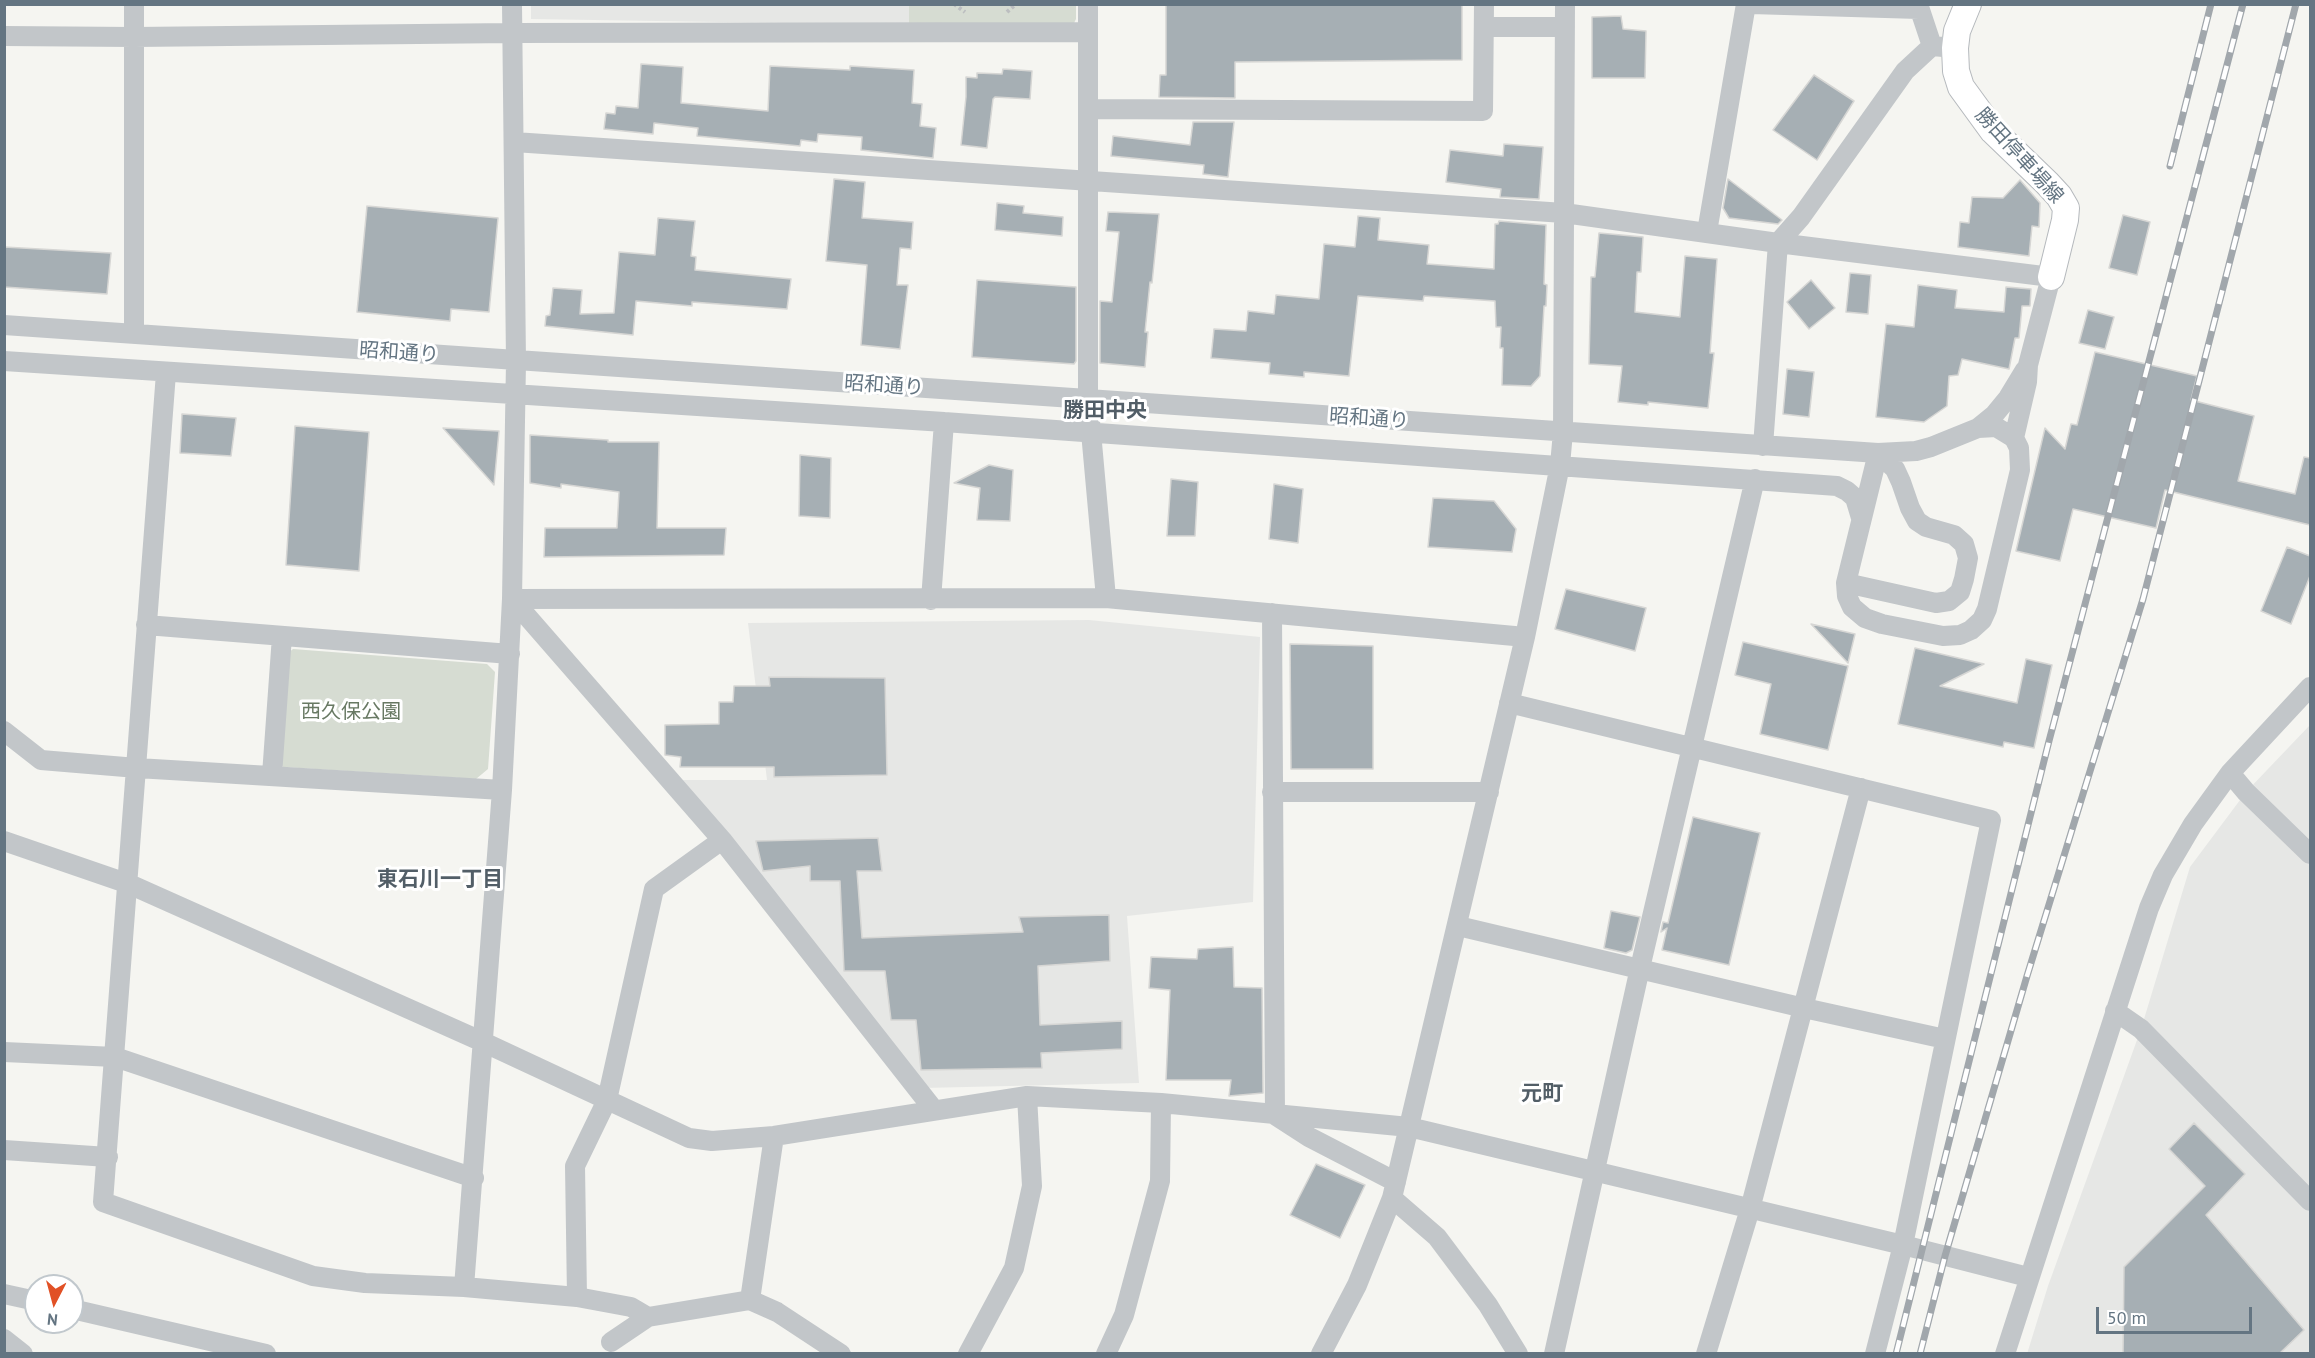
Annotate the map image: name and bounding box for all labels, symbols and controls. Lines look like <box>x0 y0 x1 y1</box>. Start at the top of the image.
street label: 勝田停車場線 <box>1970 103 2068 209</box>
street label: 昭和通り <box>358 338 440 368</box>
street label: 昭和通り <box>843 371 925 401</box>
district label: 勝田中央 <box>1063 398 1147 424</box>
street label: 昭和通り <box>1328 404 1410 434</box>
park label: 西久保公園 <box>301 700 401 724</box>
district label: 東石川一丁目 <box>377 867 503 893</box>
district label: 元町 <box>1521 1081 1563 1107</box>
north arrow <box>24 1274 84 1334</box>
scale bar <box>2099 1295 2255 1333</box>
text: 50 m <box>2107 1306 2146 1329</box>
text: N <box>46 1309 59 1330</box>

